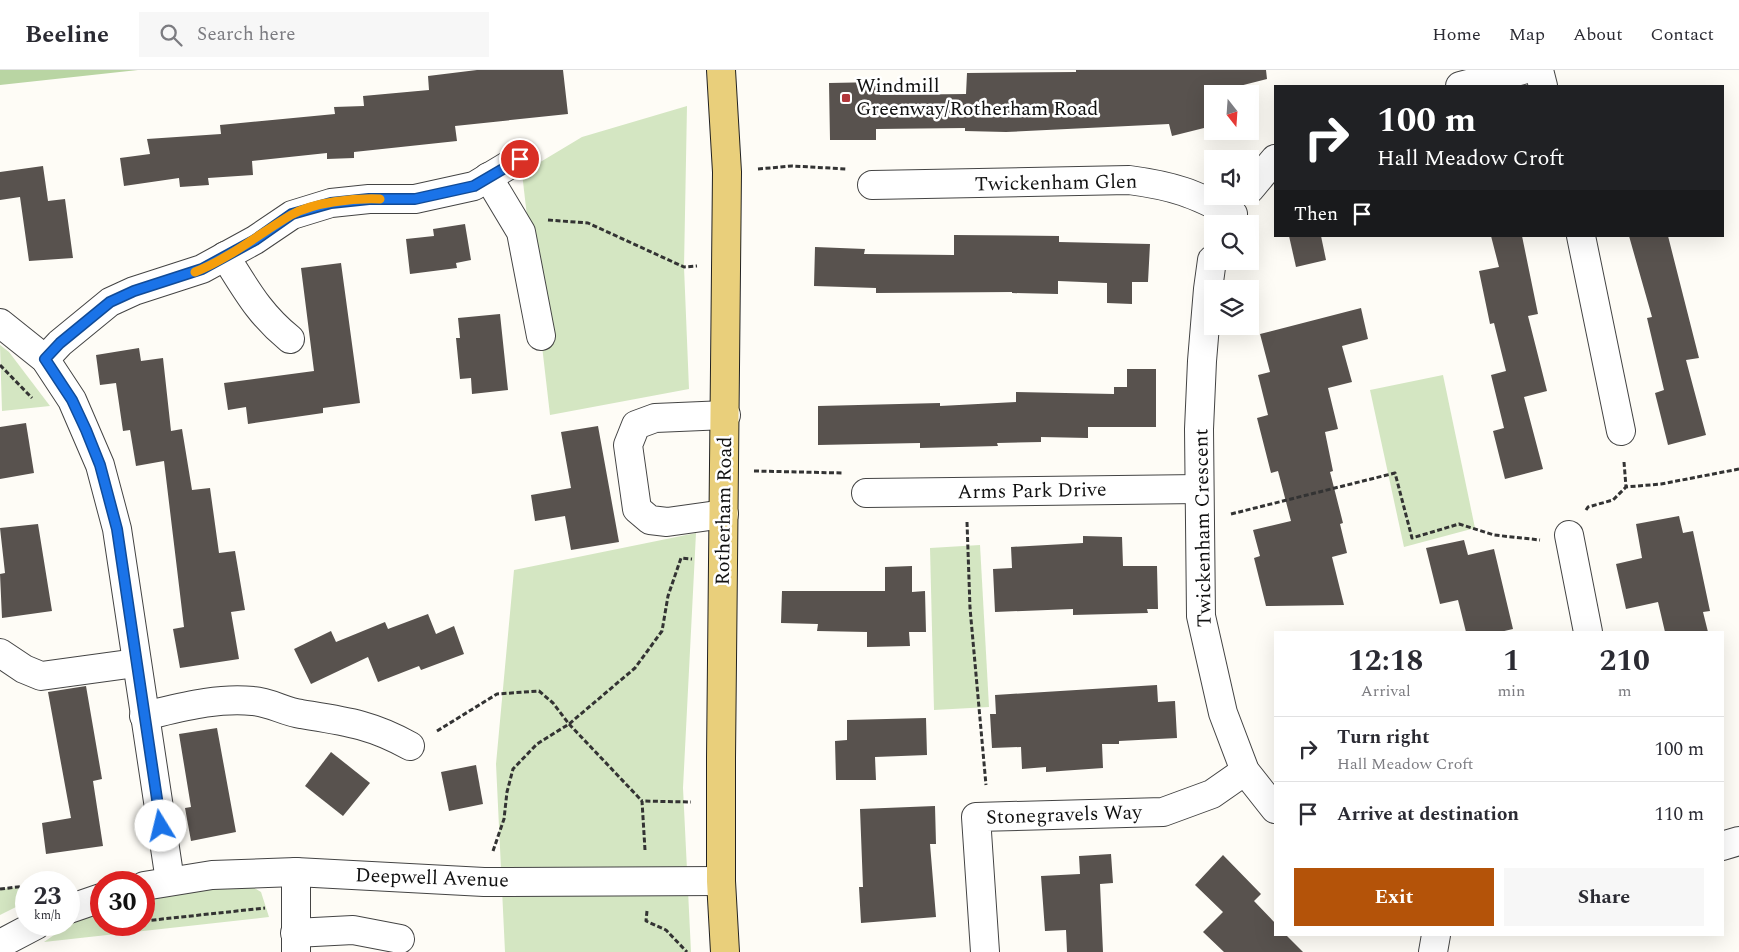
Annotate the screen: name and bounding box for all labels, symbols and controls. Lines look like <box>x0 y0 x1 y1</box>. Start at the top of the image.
search box <box>139 12 489 57</box>
text: Beeline <box>25 17 109 53</box>
text: Search here <box>197 20 295 49</box>
icon: search <box>157 21 185 49</box>
text: Home <box>1432 21 1481 48</box>
text: Map <box>1509 21 1545 48</box>
text: About <box>1573 21 1623 48</box>
text: Contact <box>1651 21 1714 48</box>
place label: Windmill Greenway/Rotherham Road <box>856 71 1098 124</box>
north arrow <box>1204 85 1259 140</box>
map controls <box>1204 85 1259 335</box>
marker: Windmill Greenway/Rotherham Road <box>840 92 852 104</box>
text: 100 m <box>1377 94 1476 147</box>
icon: right <box>1294 105 1359 170</box>
pin <box>499 138 541 180</box>
text: Hall Meadow Croft <box>1377 142 1565 175</box>
icon: arrive <box>506 145 534 173</box>
button: sound <box>1204 150 1259 205</box>
street label: Twickenham Glen <box>974 167 1138 199</box>
text: Then <box>1294 200 1338 229</box>
icon: arrive <box>1348 200 1376 228</box>
button: search <box>1204 215 1259 270</box>
button: layers <box>1204 280 1259 335</box>
street label: Twickenham Crescent <box>1186 428 1220 628</box>
street label: Rotherham Road <box>708 436 740 586</box>
street label: Arms Park Drive <box>957 475 1107 507</box>
text: 12:18 <box>1348 638 1423 684</box>
text: 1 <box>1503 638 1520 684</box>
text: 210 <box>1599 638 1650 684</box>
text: Arrival <box>1361 679 1411 703</box>
text: min <box>1497 679 1525 703</box>
text: m <box>1618 679 1632 703</box>
text: Turn right <box>1337 723 1430 752</box>
icon: right <box>1294 735 1322 763</box>
text: 100 m <box>1654 735 1704 764</box>
text: Hall Meadow Croft <box>1337 752 1473 776</box>
street label: Stonegravels Way <box>986 797 1144 833</box>
position arrow <box>134 799 186 851</box>
icon: arrive <box>1294 800 1322 828</box>
text: Arrive at destination <box>1337 800 1519 829</box>
text: 110 m <box>1654 800 1704 829</box>
street label: Deepwell Avenue <box>355 860 509 896</box>
button: Exit <box>1294 868 1494 926</box>
button: Share <box>1504 868 1704 926</box>
speed limit sign: 30 <box>90 871 155 936</box>
text: 23 <box>33 878 62 916</box>
text: km/h <box>34 906 61 925</box>

